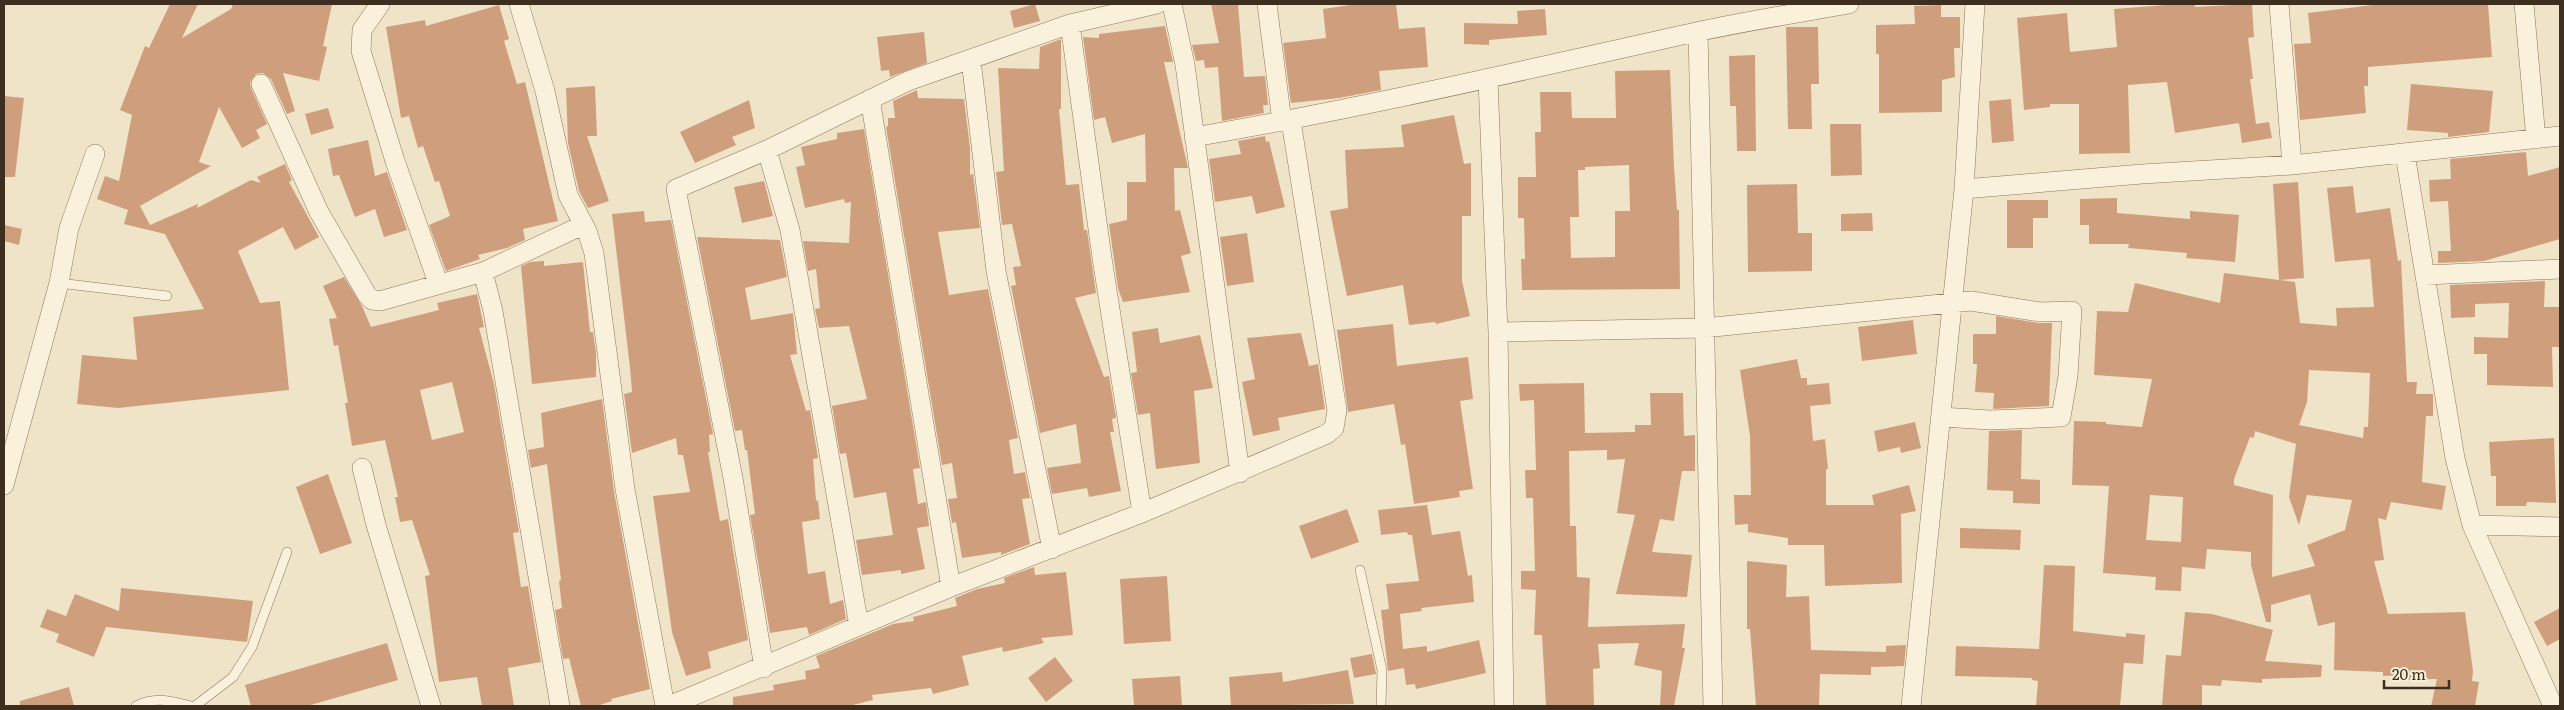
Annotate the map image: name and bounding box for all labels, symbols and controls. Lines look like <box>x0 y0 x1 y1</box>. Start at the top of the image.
scale bar <box>2384 658 2449 690</box>
text: 20 m <box>2392 662 2426 685</box>

